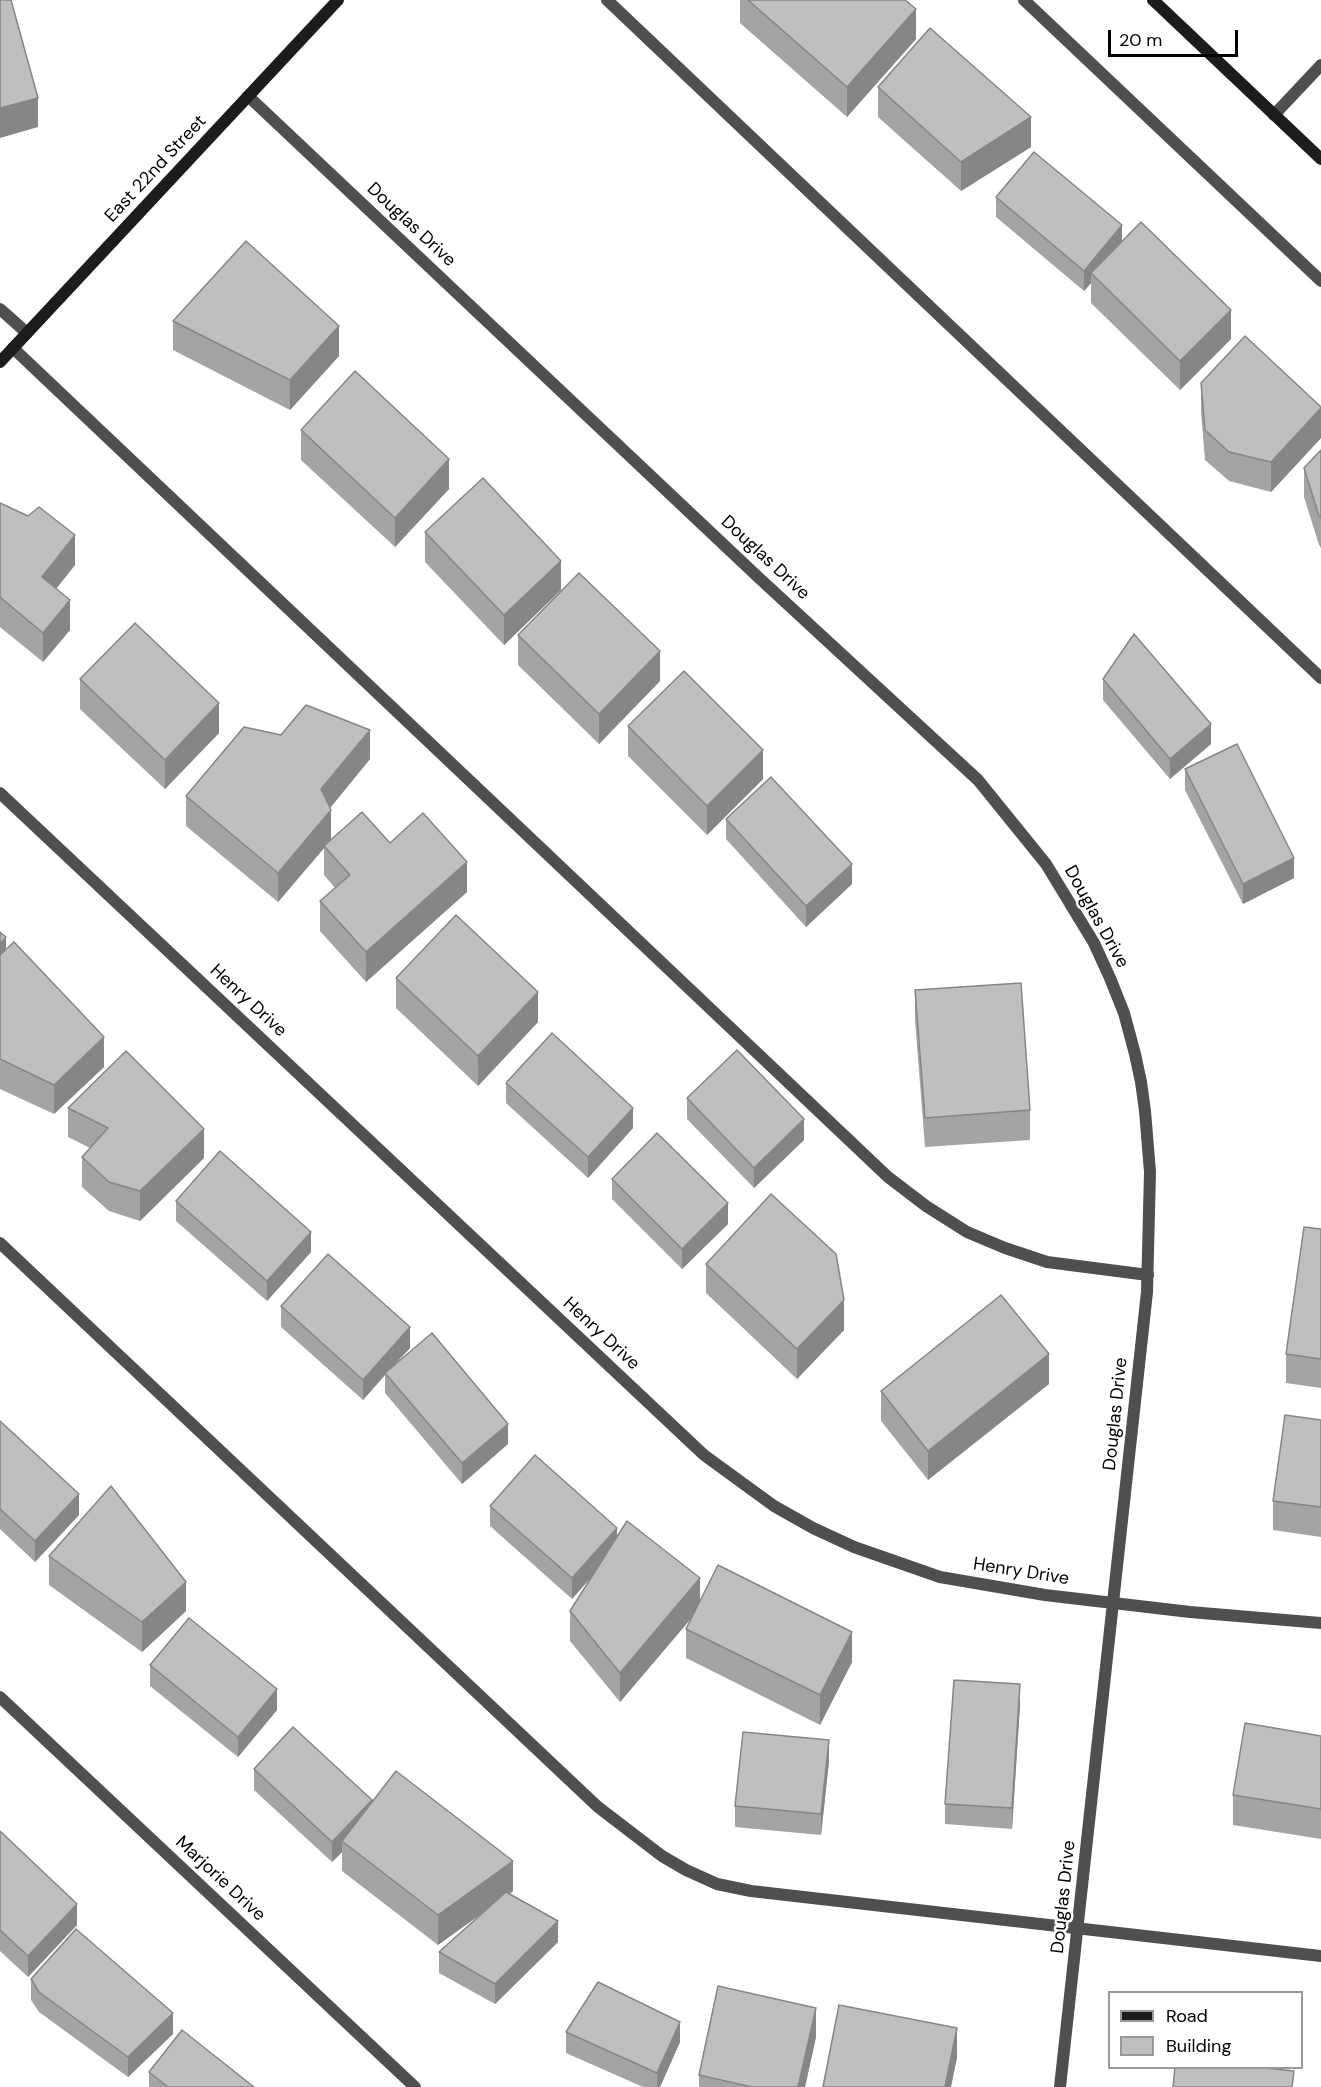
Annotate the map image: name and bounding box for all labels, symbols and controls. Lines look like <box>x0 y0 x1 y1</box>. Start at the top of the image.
scale bar <box>1111 18 1242 56</box>
text: 20 m <box>1119 28 1162 52</box>
street label: East 22nd Street <box>101 111 211 227</box>
street label: Douglas Drive <box>362 178 460 272</box>
street label: Douglas Drive <box>716 511 814 605</box>
street label: Douglas Drive <box>1059 862 1133 972</box>
street label: Henry Drive <box>205 960 291 1042</box>
street label: Henry Drive <box>558 1293 644 1375</box>
street label: Douglas Drive <box>1099 1356 1133 1472</box>
street label: Henry Drive <box>971 1554 1071 1590</box>
street label: Marjorie Drive <box>170 1832 270 1926</box>
street label: Douglas Drive <box>1047 1839 1081 1955</box>
legend <box>1108 1991 1303 2069</box>
text: Road <box>1166 2004 1208 2028</box>
text: Building <box>1166 2034 1231 2058</box>

